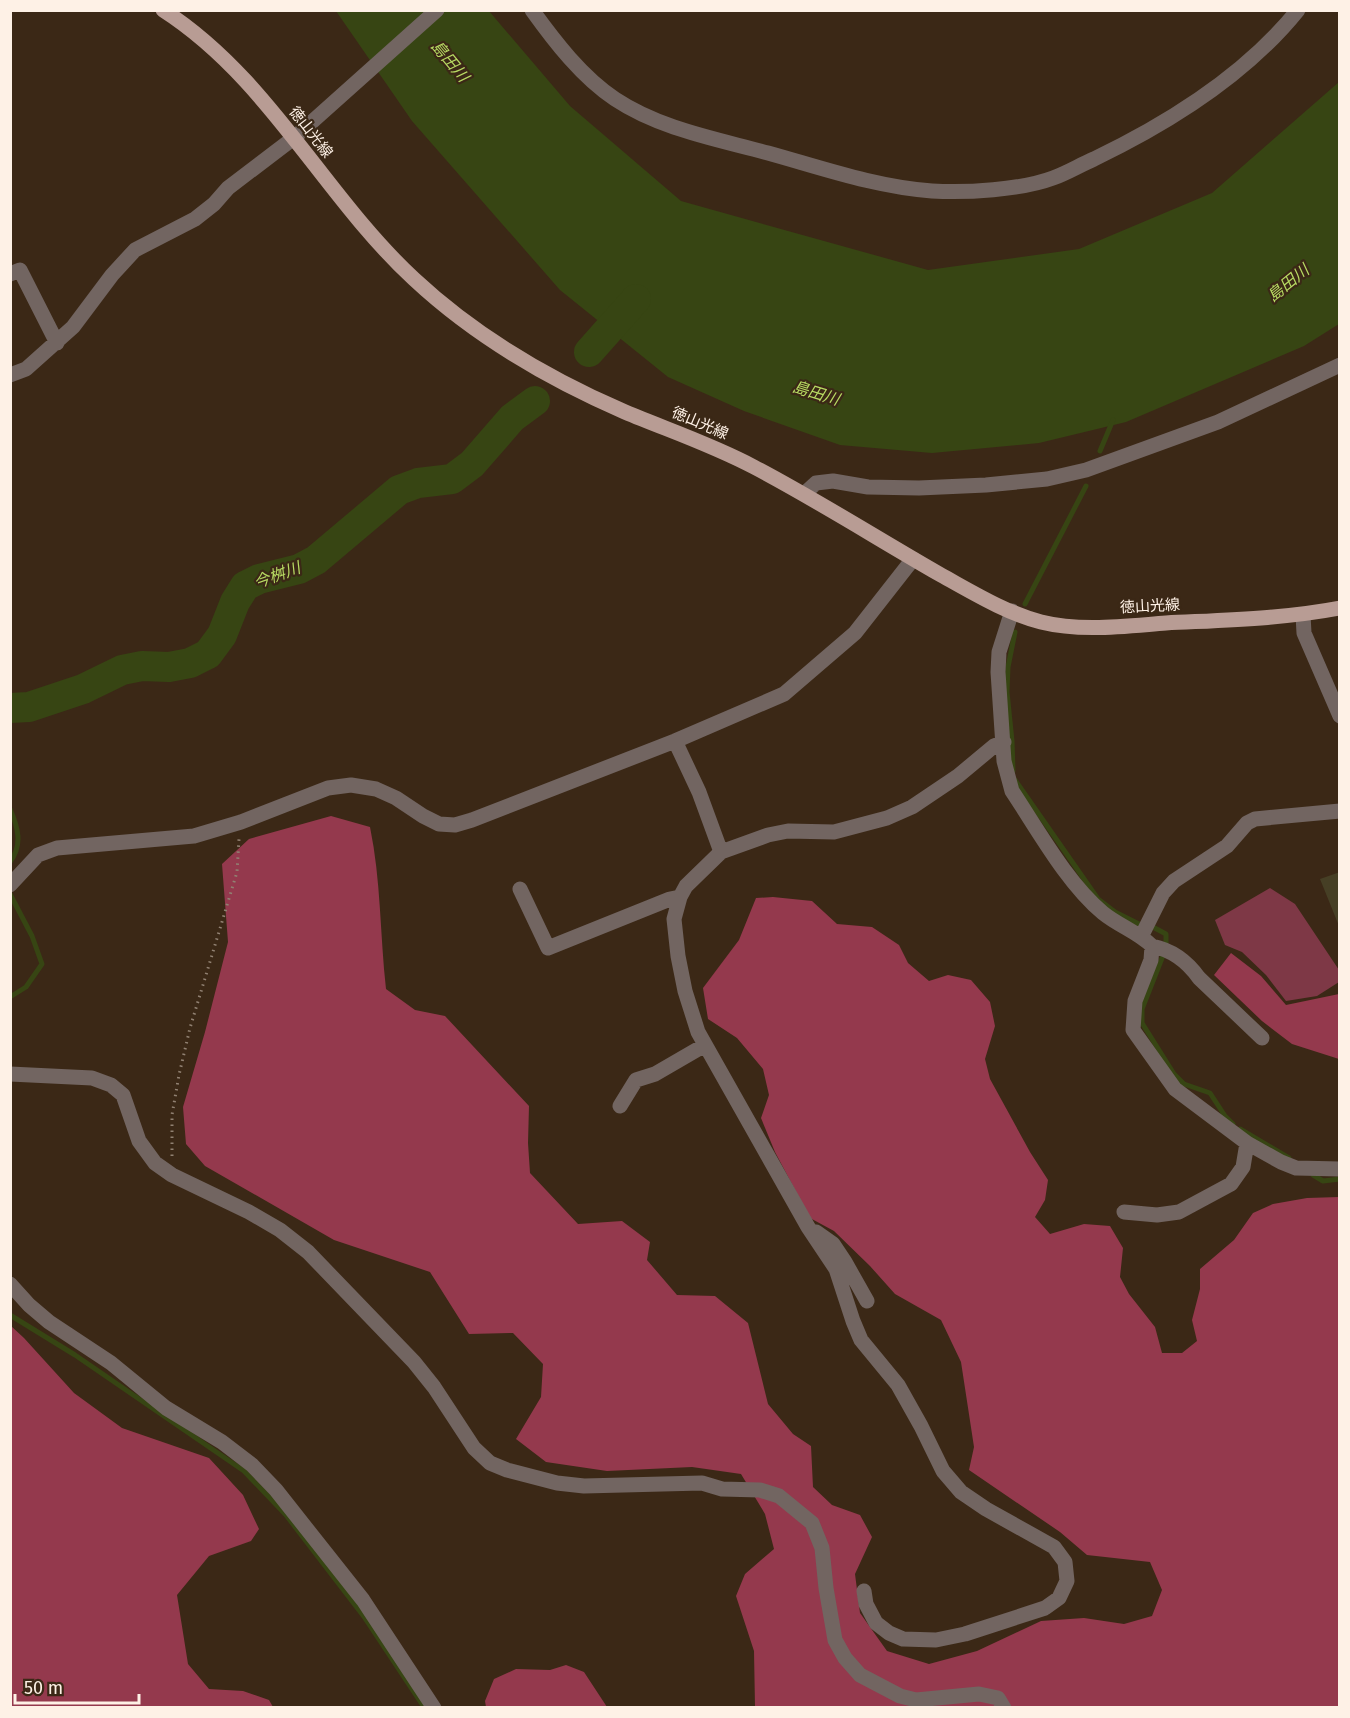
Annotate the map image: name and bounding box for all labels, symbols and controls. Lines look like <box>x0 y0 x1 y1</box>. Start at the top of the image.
water label: 島田川 <box>427 37 474 87</box>
street label: 徳山光線 <box>285 103 337 161</box>
water label: 島田川 <box>1263 259 1314 305</box>
water label: 島田川 <box>790 377 844 410</box>
street label: 徳山光線 <box>669 403 731 443</box>
water label: 今桝川 <box>251 557 305 592</box>
street label: 徳山光線 <box>1120 595 1180 617</box>
scale bar <box>15 1667 140 1705</box>
text: 50 m <box>24 1677 63 1699</box>

